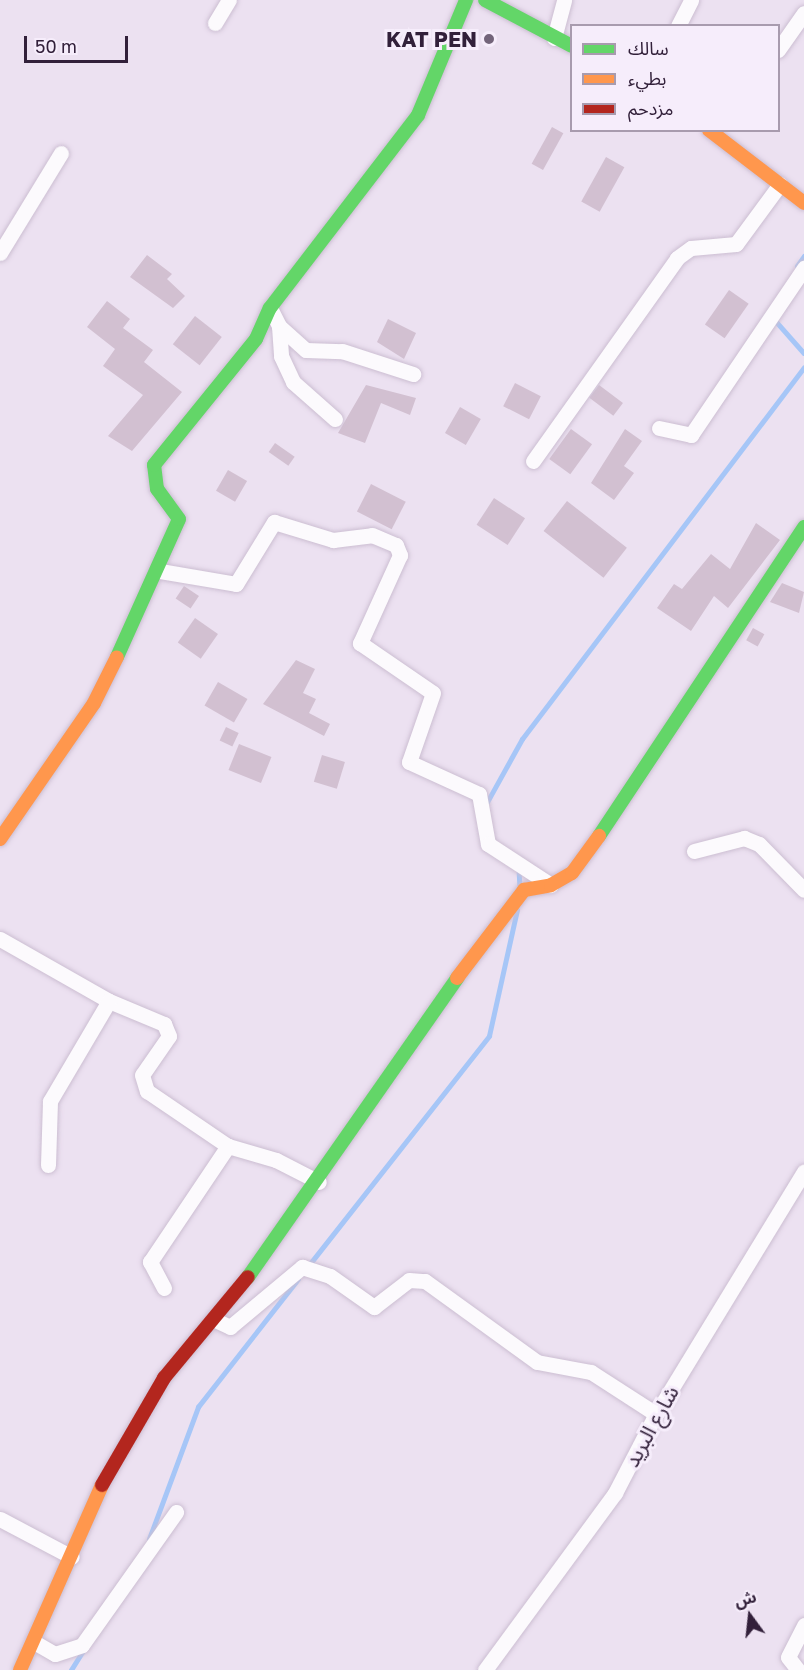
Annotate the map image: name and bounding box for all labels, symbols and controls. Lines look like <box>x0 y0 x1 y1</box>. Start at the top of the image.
scale bar <box>27 24 130 62</box>
legend <box>570 24 780 132</box>
place label: KAT PEN <box>386 26 477 52</box>
marker: KAT PEN <box>482 32 496 46</box>
text: 50 m <box>35 35 77 57</box>
text: سالك <box>628 37 669 59</box>
text: بطيء <box>628 67 666 89</box>
text: مزدحم <box>628 97 673 119</box>
street label: شارع البريد <box>618 1381 684 1471</box>
north arrow <box>720 1586 780 1646</box>
text: ش <box>732 1586 759 1611</box>

